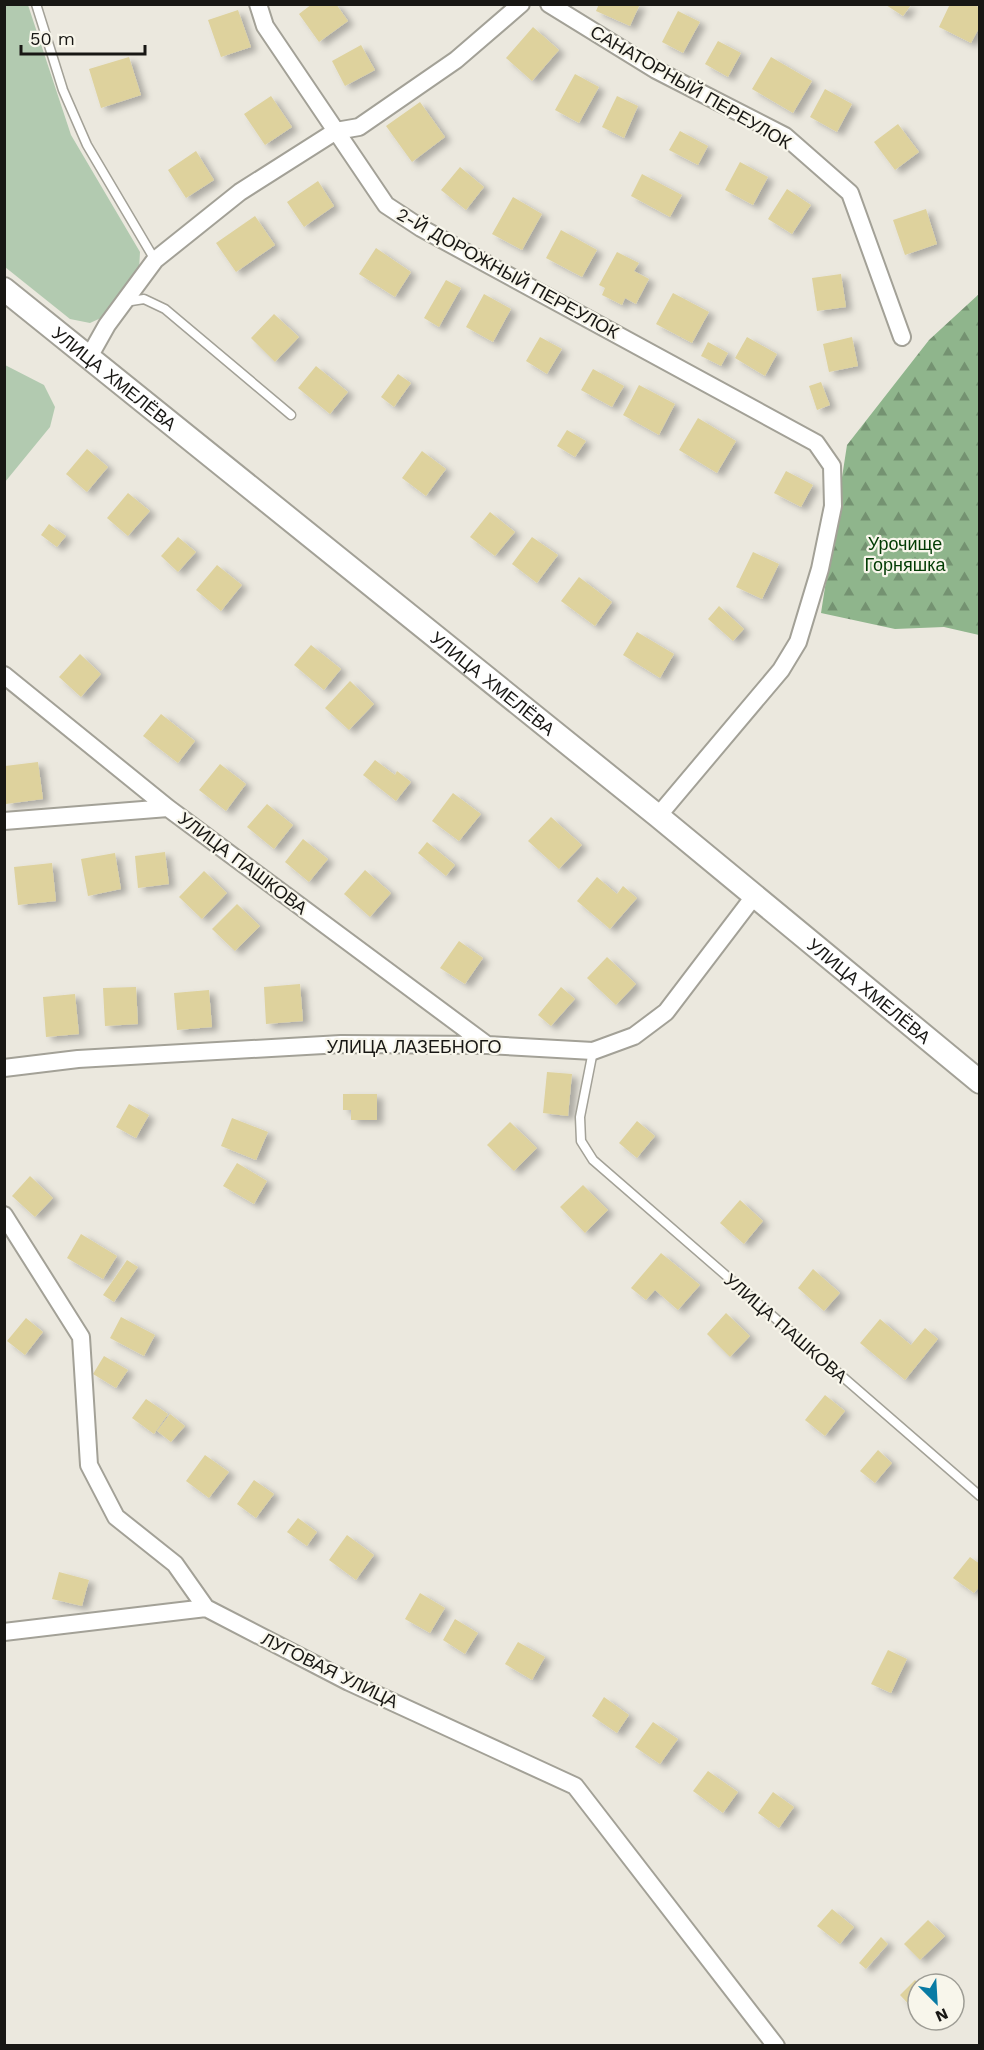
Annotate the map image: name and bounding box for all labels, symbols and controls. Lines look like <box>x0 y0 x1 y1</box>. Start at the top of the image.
scale bar <box>21 18 146 56</box>
street label: САНАТОРНЫЙ ПЕРЕУЛОК <box>587 21 796 153</box>
text: 50 m <box>30 28 75 49</box>
street label: 2-Й ДОРОЖНЫЙ ПЕРЕУЛОК <box>393 203 623 343</box>
street label: УЛИЦА ХМЕЛЁВА <box>48 322 181 434</box>
park label: Урочище Горняшка <box>865 533 946 575</box>
street label: УЛИЦА ХМЕЛЁВА <box>427 627 559 739</box>
street label: УЛИЦА ПАШКОВА <box>174 808 312 918</box>
street label: УЛИЦА ХМЕЛЁВА <box>804 934 935 1048</box>
street label: УЛИЦА ЛАЗЕБНОГО <box>326 1036 502 1057</box>
street label: УЛИЦА ПАШКОВА <box>720 1269 852 1387</box>
street label: ЛУГОВАЯ УЛИЦА <box>258 1628 402 1712</box>
north arrow <box>906 1972 966 2032</box>
text: N <box>933 2004 951 2026</box>

